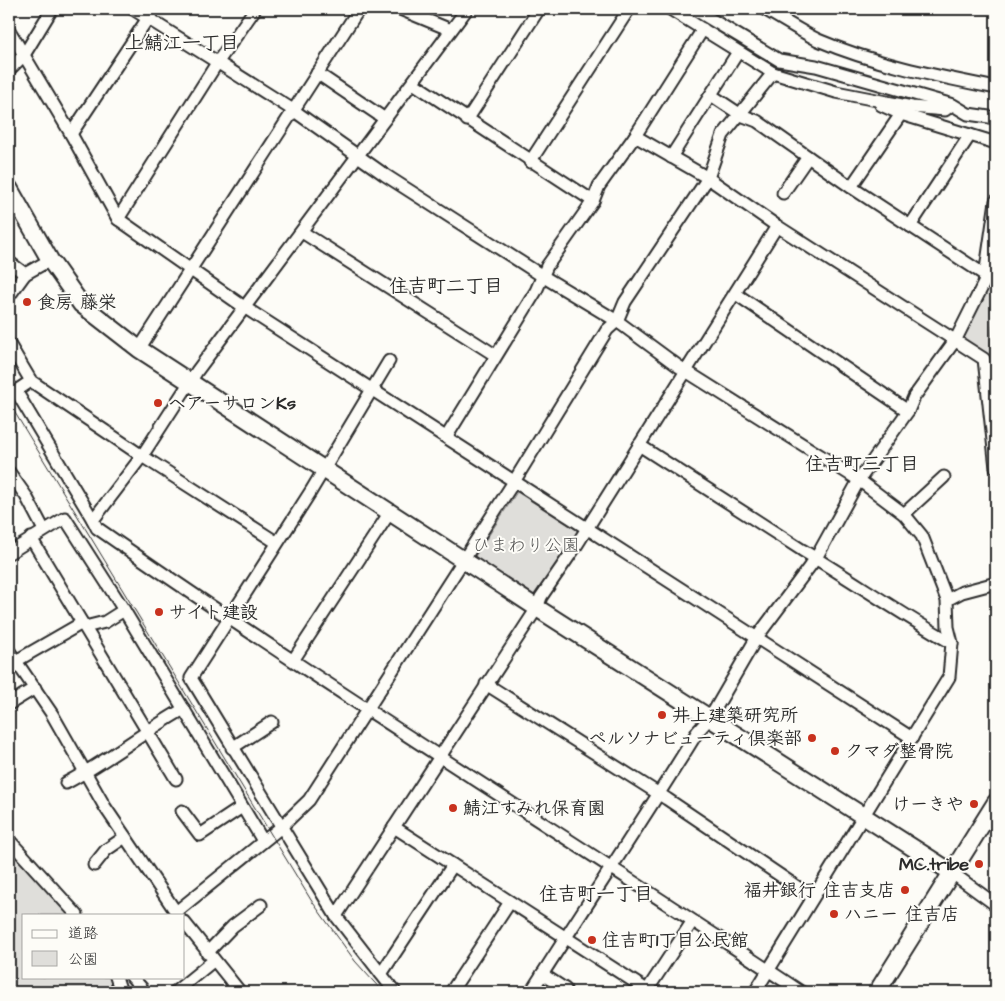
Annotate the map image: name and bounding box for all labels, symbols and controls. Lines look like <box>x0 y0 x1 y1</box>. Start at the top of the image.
district label: 上鯖江一丁目 <box>125 30 239 57</box>
district label: 住吉町二丁目 <box>389 273 503 300</box>
place label: 食房 藤栄 <box>37 290 116 315</box>
marker: 食房 藤栄 <box>21 296 33 308</box>
place label: ヘアーサロンKs <box>168 391 296 416</box>
marker: ヘアーサロンKs <box>152 397 164 409</box>
district label: 住吉町三丁目 <box>805 451 919 478</box>
park label: ひまわり公園 <box>472 533 580 558</box>
place label: サイト建設 <box>169 600 258 625</box>
marker: サイト建設 <box>153 606 165 618</box>
place label: 井上建築研究所 <box>672 703 798 728</box>
marker: 井上建築研究所 <box>656 709 668 721</box>
place label: ペルソナビューティ倶楽部 <box>589 726 802 751</box>
marker: ペルソナビューティ倶楽部 <box>806 732 818 744</box>
place label: クマダ整骨院 <box>845 739 953 764</box>
marker: クマダ整骨院 <box>829 745 841 757</box>
place label: けーきや <box>892 792 964 817</box>
place label: 鯖江すみれ保育園 <box>463 796 606 821</box>
marker: けーきや <box>968 798 980 810</box>
marker: 鯖江すみれ保育園 <box>447 802 459 814</box>
place label: MC.tribe <box>899 852 969 877</box>
marker: MC.tribe <box>973 858 985 870</box>
place label: 福井銀行 住吉支店 <box>744 878 895 903</box>
district label: 住吉町一丁目 <box>539 881 653 908</box>
marker: 福井銀行 住吉支店 <box>899 884 911 896</box>
place label: ハニー 住吉店 <box>844 902 959 927</box>
marker: ハニー 住吉店 <box>828 908 840 920</box>
legend <box>22 914 185 978</box>
text: 道路 <box>68 923 98 944</box>
place label: 住吉町1丁目公民館 <box>602 928 748 953</box>
marker: 住吉町1丁目公民館 <box>586 934 598 946</box>
text: 公園 <box>68 949 98 970</box>

